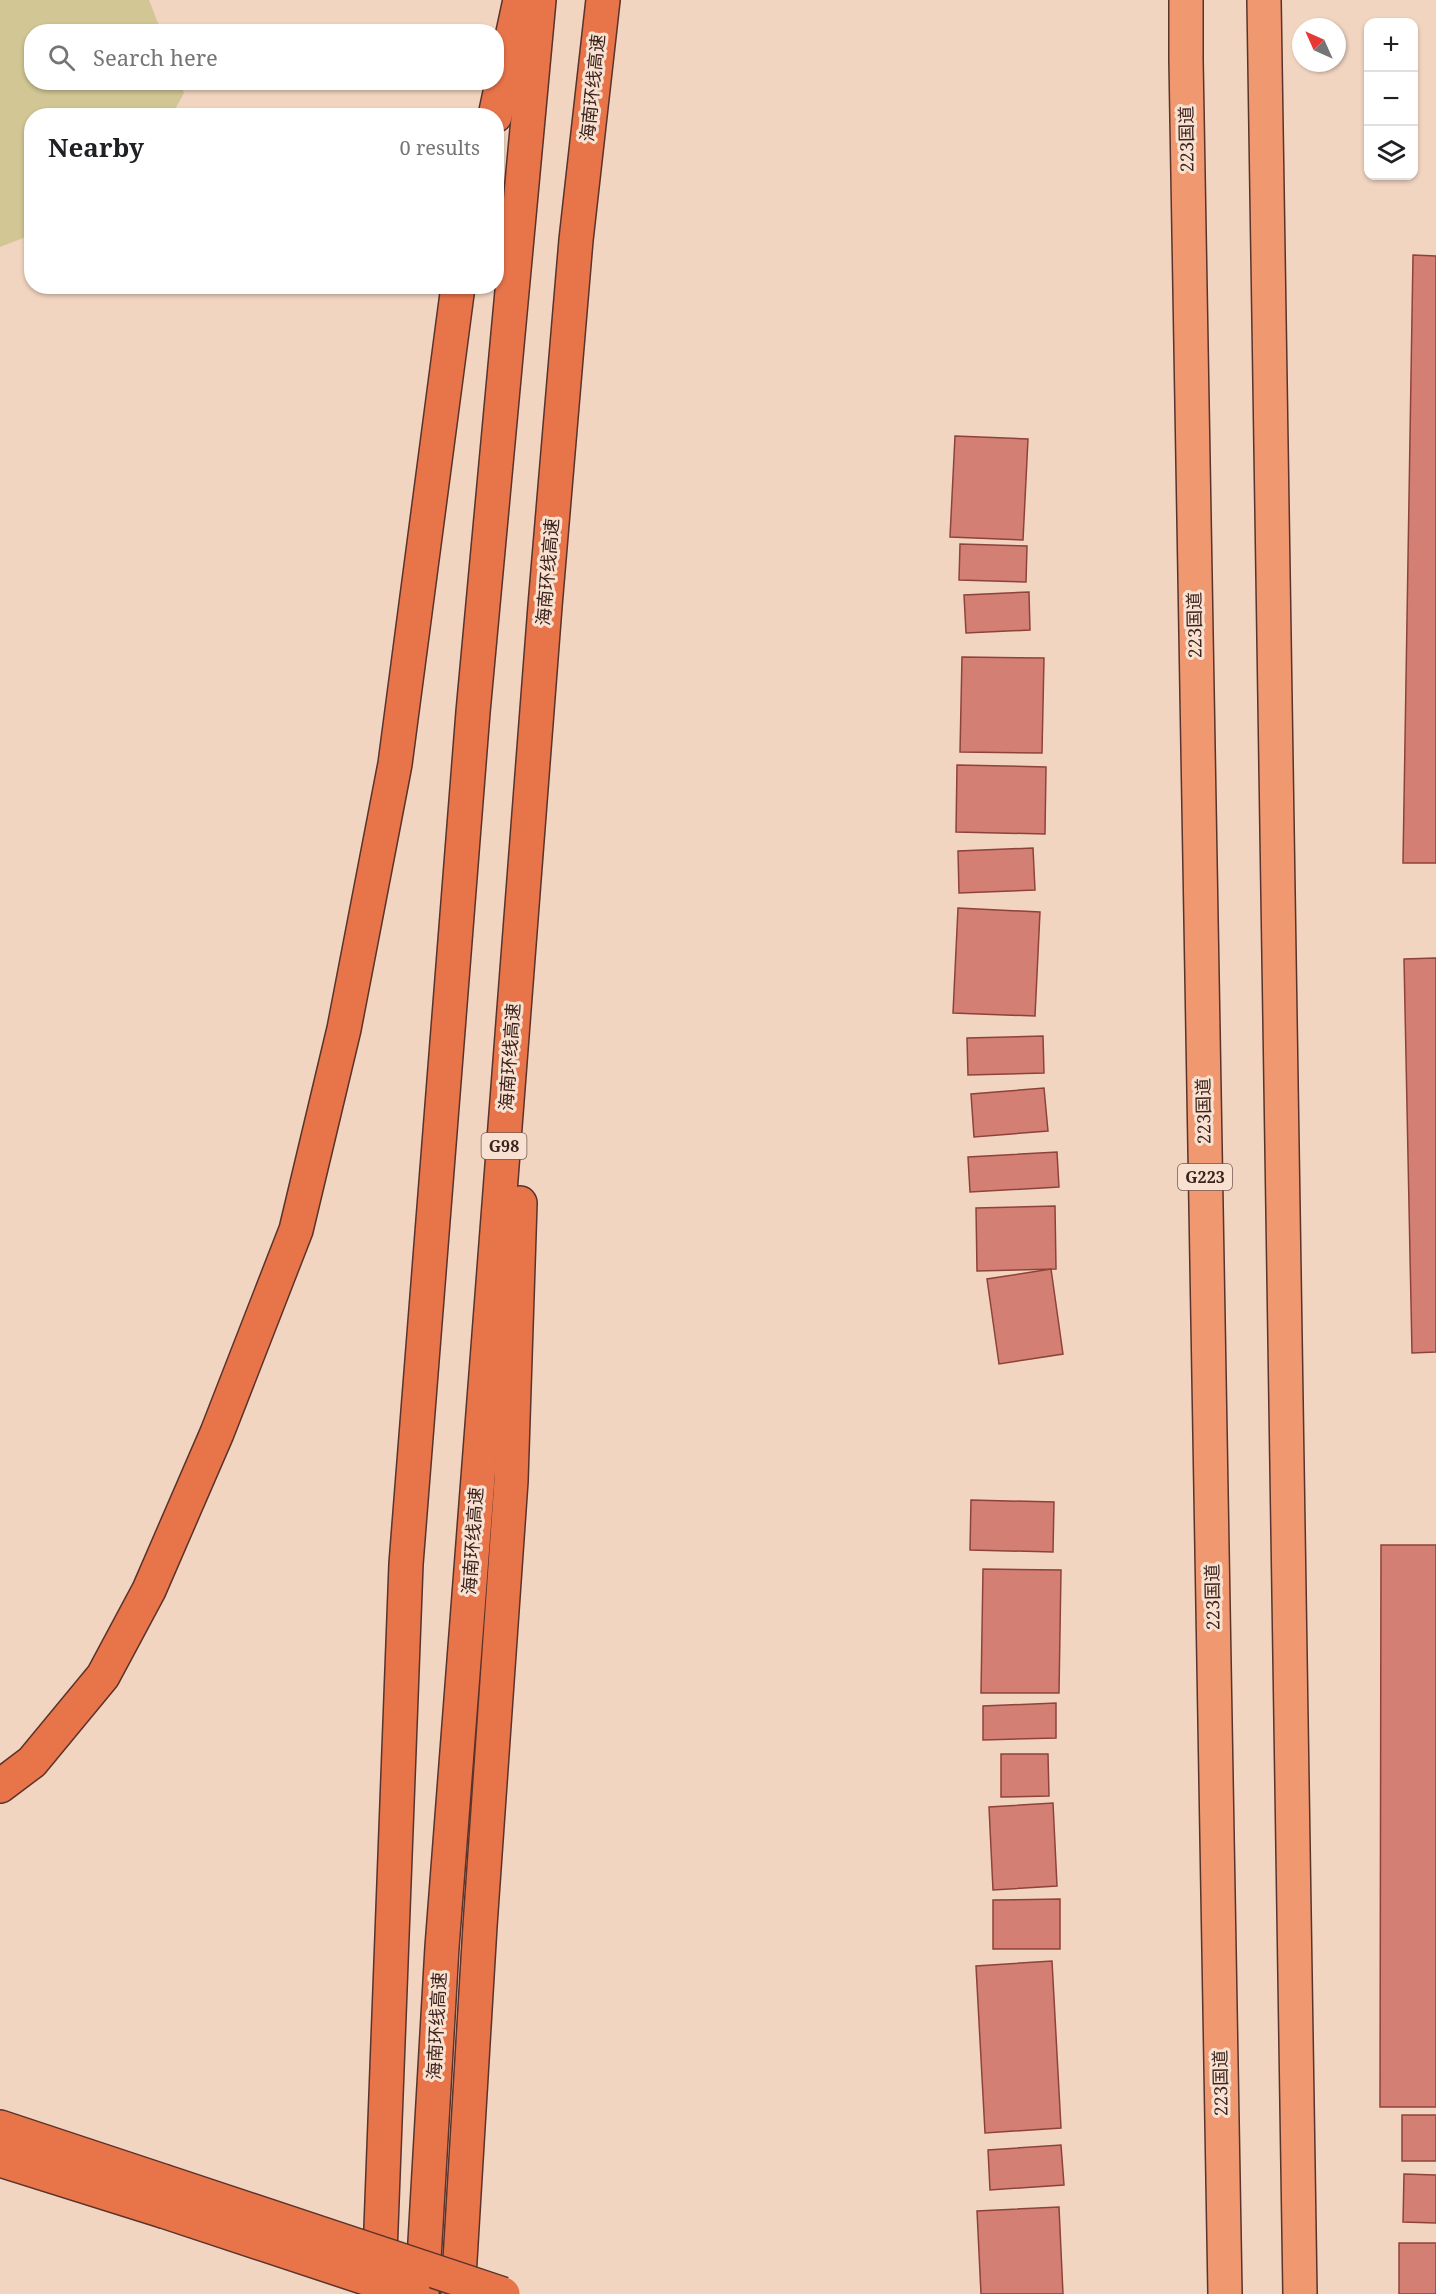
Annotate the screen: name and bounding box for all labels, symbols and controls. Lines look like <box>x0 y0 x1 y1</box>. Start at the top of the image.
north arrow <box>1292 18 1346 72</box>
map controls <box>1364 18 1418 180</box>
button: + <box>1364 18 1418 72</box>
search box <box>24 24 504 90</box>
street label: 海南环线高速 <box>574 33 610 143</box>
icon: search <box>45 41 78 74</box>
text: Search here <box>93 42 218 72</box>
button: − <box>1364 72 1418 126</box>
street label: 223国道 <box>1173 106 1199 172</box>
button: layers <box>1364 126 1418 180</box>
text: Nearby <box>48 129 144 165</box>
text: 0 results <box>400 134 480 161</box>
street label: 海南环线高速 <box>530 517 564 627</box>
street label: 223国道 <box>1181 592 1207 658</box>
street label: 海南环线高速 <box>493 1002 525 1112</box>
street label: 223国道 <box>1190 1078 1216 1144</box>
road number: G98 <box>482 1133 526 1159</box>
road number: G223 <box>1178 1164 1232 1190</box>
street label: 海南环线高速 <box>456 1486 488 1596</box>
street label: 223国道 <box>1199 1564 1225 1630</box>
street label: 海南环线高速 <box>421 1971 451 2081</box>
street label: 223国道 <box>1207 2050 1233 2116</box>

